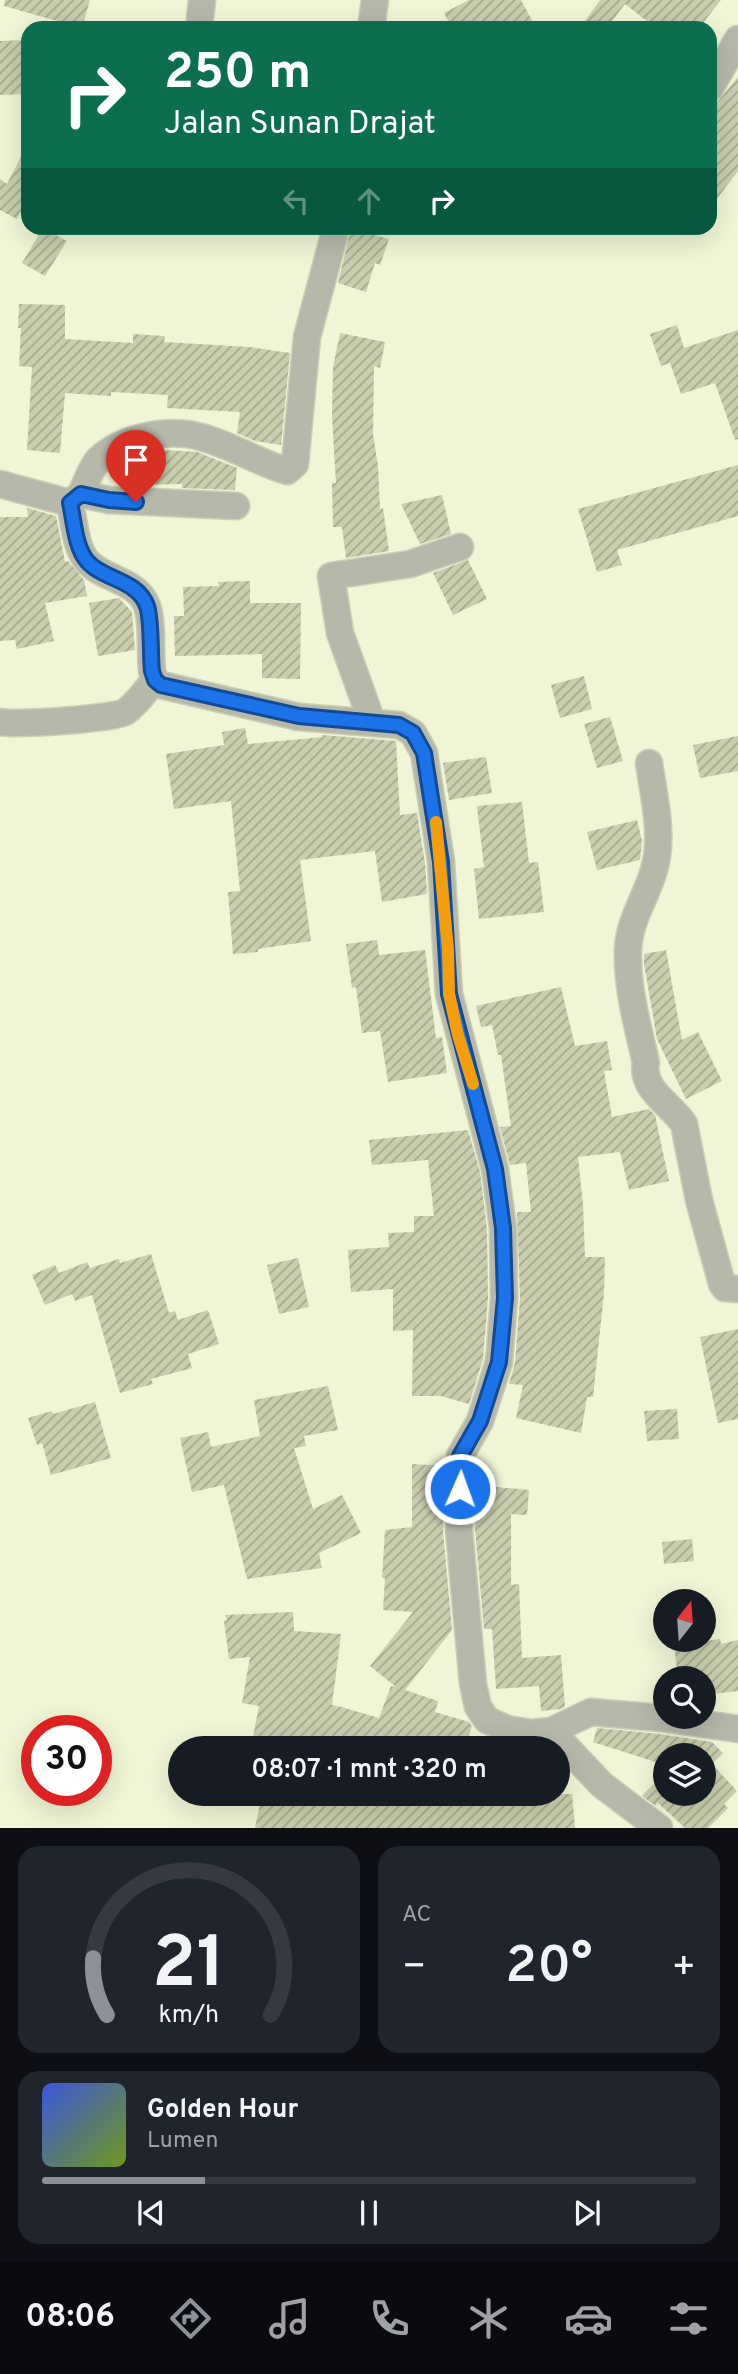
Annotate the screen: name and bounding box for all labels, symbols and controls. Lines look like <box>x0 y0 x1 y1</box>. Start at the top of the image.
text: 250 m <box>164 44 311 106</box>
icon: right <box>49 49 140 140</box>
text: Jalan Sunan Drajat <box>164 105 436 145</box>
icon: left <box>277 182 315 220</box>
icon: ahead <box>350 182 388 220</box>
icon: right <box>423 182 461 220</box>
pin <box>106 430 166 502</box>
icon: arrive <box>117 441 155 479</box>
position arrow <box>423 1452 497 1526</box>
north arrow <box>653 1589 716 1652</box>
map controls <box>653 1589 716 1806</box>
button: search <box>653 1666 716 1729</box>
speed limit sign: 30 <box>21 1715 112 1806</box>
button: layers <box>653 1743 716 1806</box>
text: 08:07 · 1 mnt · 320 m <box>251 1754 487 1787</box>
text: AC <box>402 1901 431 1930</box>
text: 21 <box>152 1922 226 2014</box>
text: 20° <box>505 1935 593 2001</box>
text: − <box>402 1944 427 1993</box>
text: + <box>671 1944 696 1993</box>
text: km/h <box>159 2000 219 2032</box>
text: Golden Hour <box>147 2094 298 2127</box>
text: Lumen <box>147 2127 218 2156</box>
icon: previous <box>132 2194 170 2232</box>
icon: pause <box>350 2194 388 2232</box>
icon: next <box>568 2194 606 2232</box>
icon: directions <box>166 2294 215 2343</box>
icon: music <box>265 2294 314 2343</box>
icon: phone <box>365 2294 414 2343</box>
icon: climate <box>464 2294 513 2343</box>
icon: car <box>564 2294 613 2343</box>
icon: filters <box>664 2294 713 2343</box>
text: 08:06 <box>25 2298 115 2338</box>

